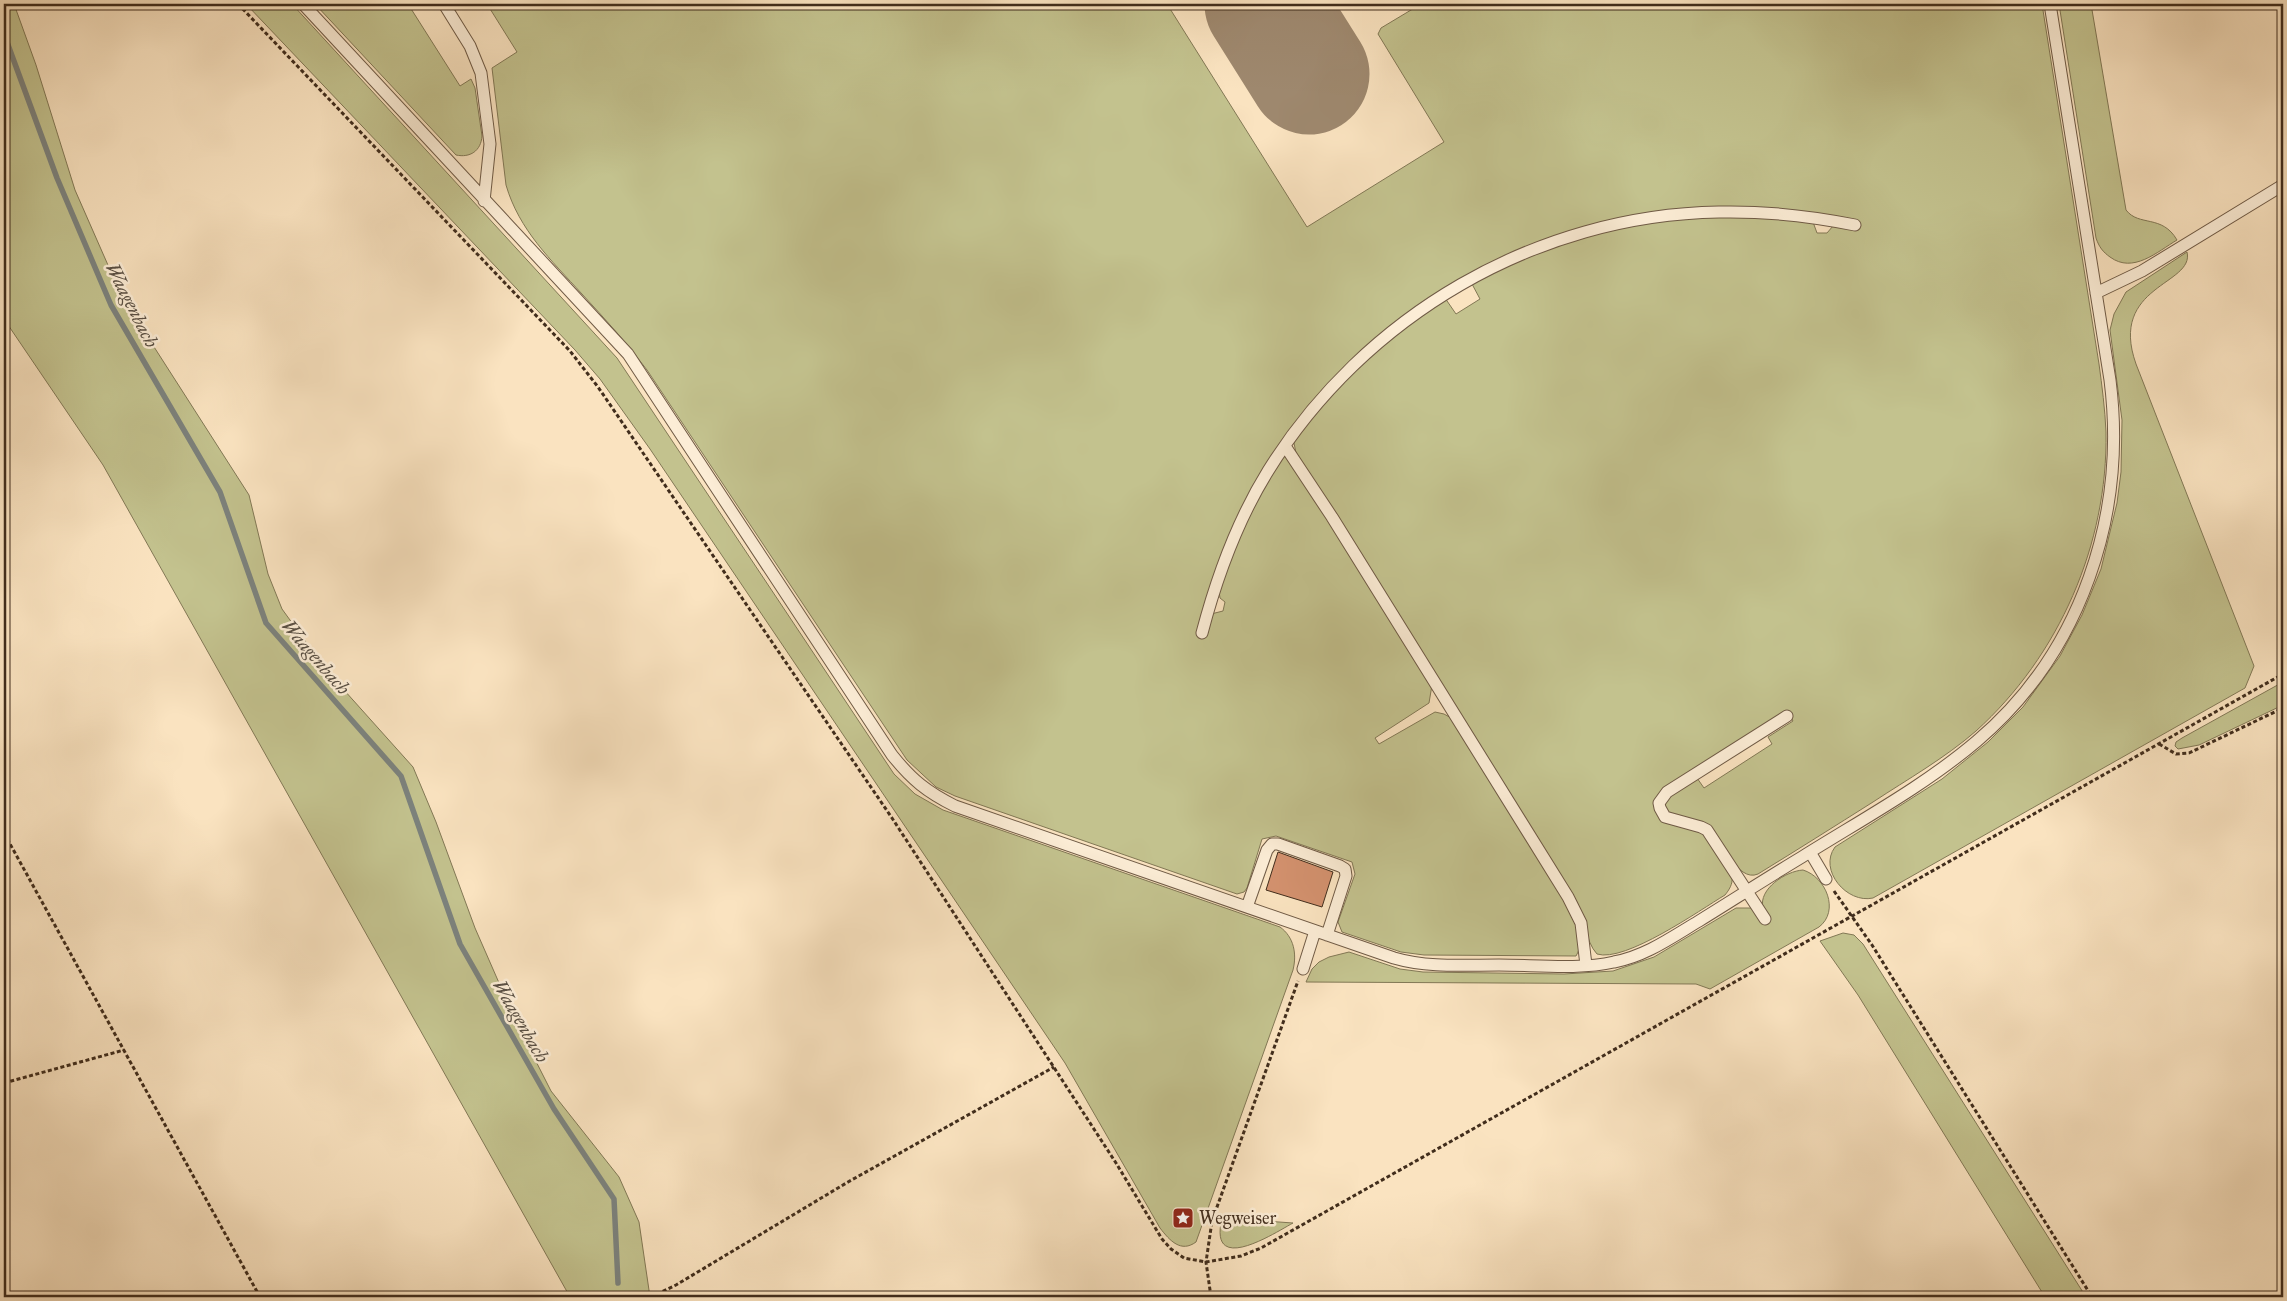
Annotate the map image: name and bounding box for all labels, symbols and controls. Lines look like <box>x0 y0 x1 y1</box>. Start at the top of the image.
water label: Waagenbach <box>101 259 163 351</box>
water label: Waagenbach <box>277 615 355 699</box>
water label: Waagenbach <box>488 975 554 1067</box>
place icon: Wegweiser <box>1171 1206 1195 1230</box>
place label: Wegweiser <box>1199 1207 1277 1230</box>

